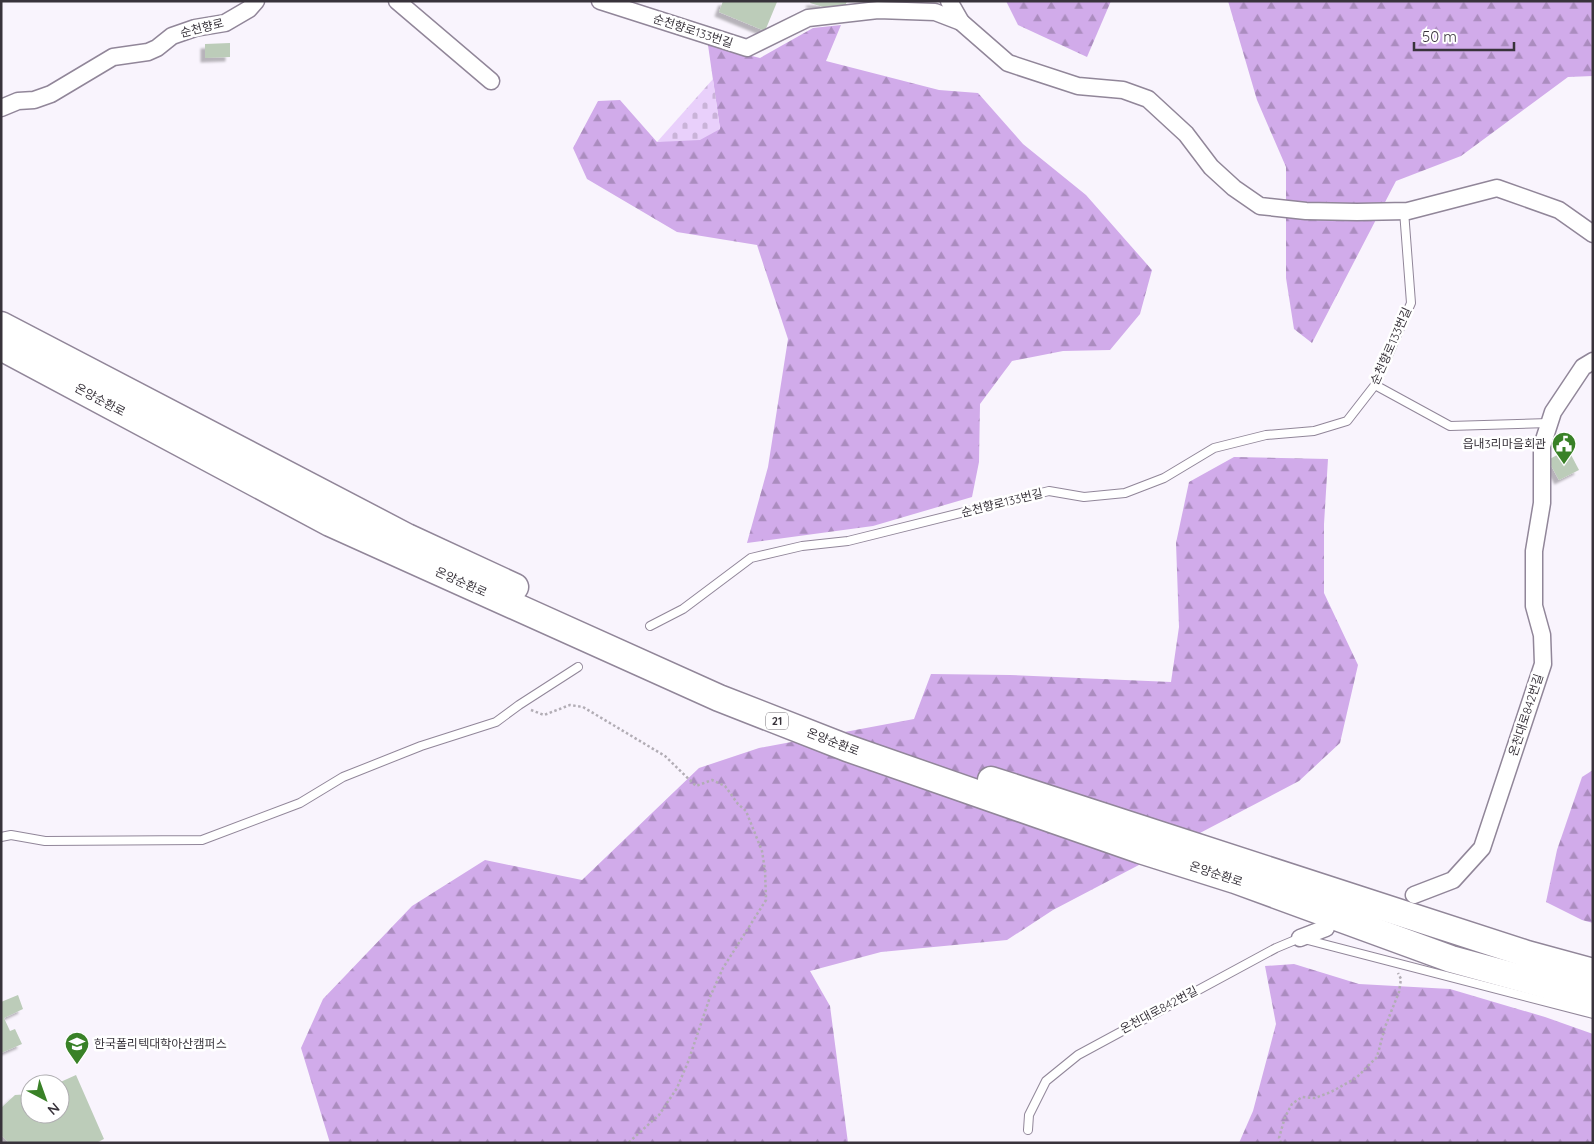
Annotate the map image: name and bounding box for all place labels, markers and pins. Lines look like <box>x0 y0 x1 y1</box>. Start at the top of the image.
public building icon: 읍내3리마을회관 <box>1551 431 1577 465</box>
place label: 읍내3리마을회관 <box>1462 436 1546 451</box>
school or university icon: 한국폴리텍대학아산캠퍼스 <box>64 1031 90 1065</box>
place label: 한국폴리텍대학아산캠퍼스 <box>94 1036 226 1051</box>

